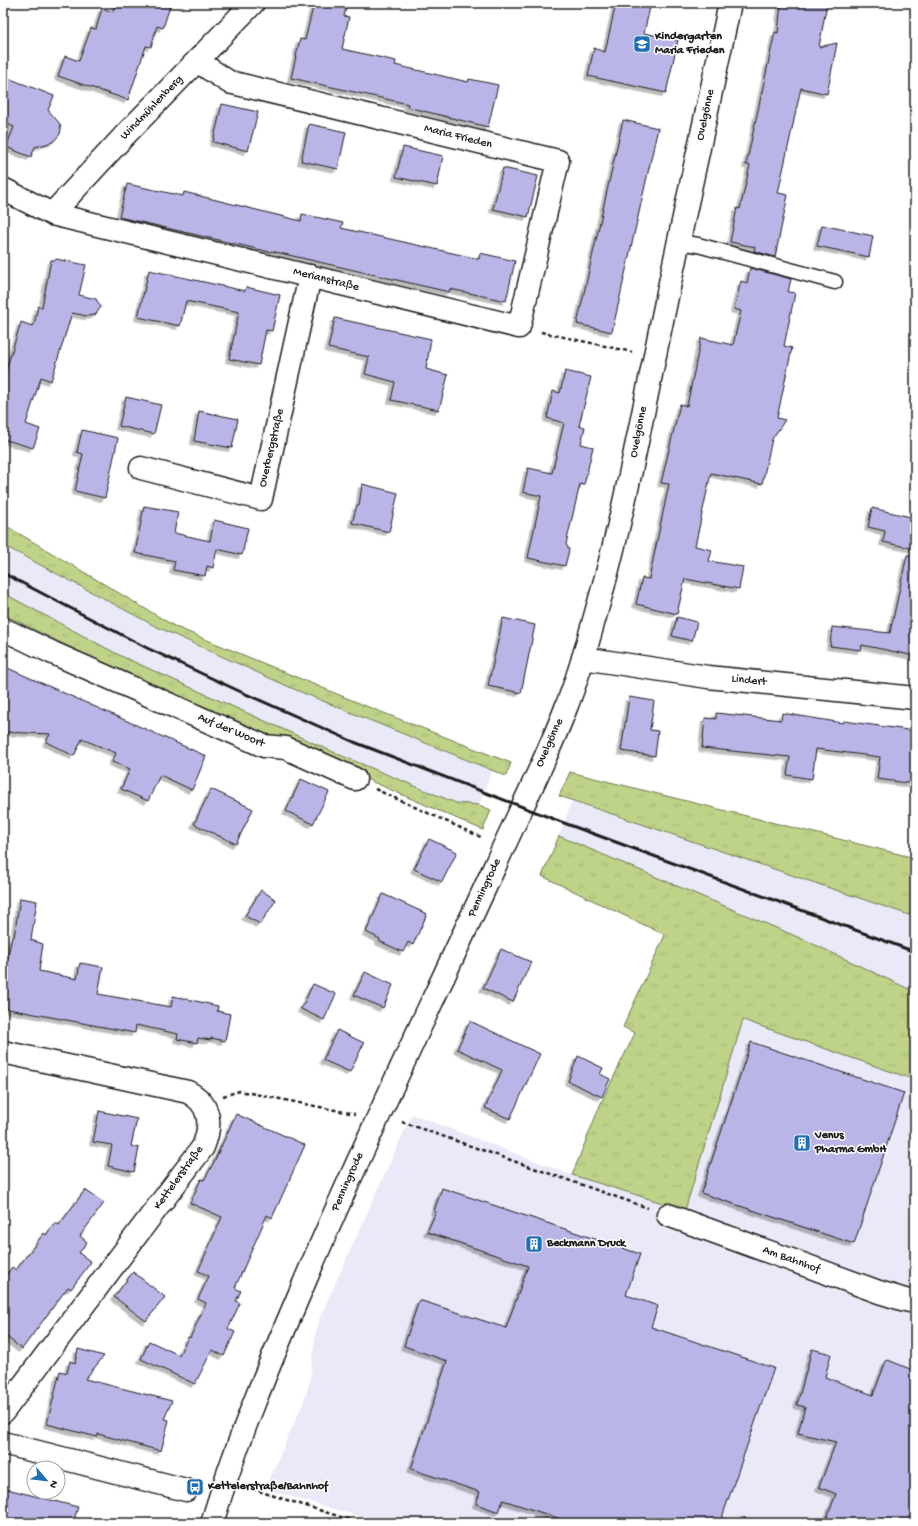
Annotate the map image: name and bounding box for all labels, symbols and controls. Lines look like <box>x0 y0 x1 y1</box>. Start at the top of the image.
place label: Kindergarten Maria Frieden <box>654 30 725 58</box>
school or university icon: Kindergarten Maria Frieden <box>632 34 652 54</box>
street label: Windmühlenberg <box>118 73 186 143</box>
street label: Ovelgönne <box>694 87 718 142</box>
street label: Maria Frieden <box>423 122 494 152</box>
street label: Merianstraße <box>292 265 361 295</box>
street label: Ovelgönne <box>627 404 651 459</box>
street label: Overbergstraße <box>256 407 288 489</box>
street label: Lindert <box>731 672 768 690</box>
street label: Auf der Woort <box>195 711 268 752</box>
street label: Ovelgönne <box>533 716 567 770</box>
street label: Penningrode <box>465 856 505 920</box>
place label: Venus Pharma GmbH <box>814 1129 887 1157</box>
building icon: Venus Pharma GmbH <box>792 1133 812 1153</box>
street label: Kettelerstraße <box>151 1143 207 1213</box>
street label: Penningrode <box>328 1150 368 1215</box>
building icon: Beckmann Druck <box>524 1234 544 1254</box>
place label: Beckmann Druck <box>546 1237 627 1251</box>
street label: Am Bahnhof <box>761 1243 823 1277</box>
north arrow <box>26 1460 66 1500</box>
bus stop icon: Kettelerstraße/Bahnhof <box>185 1477 205 1497</box>
text: N <box>46 1478 60 1490</box>
place label: Kettelerstraße/Bahnhof <box>207 1480 329 1494</box>

